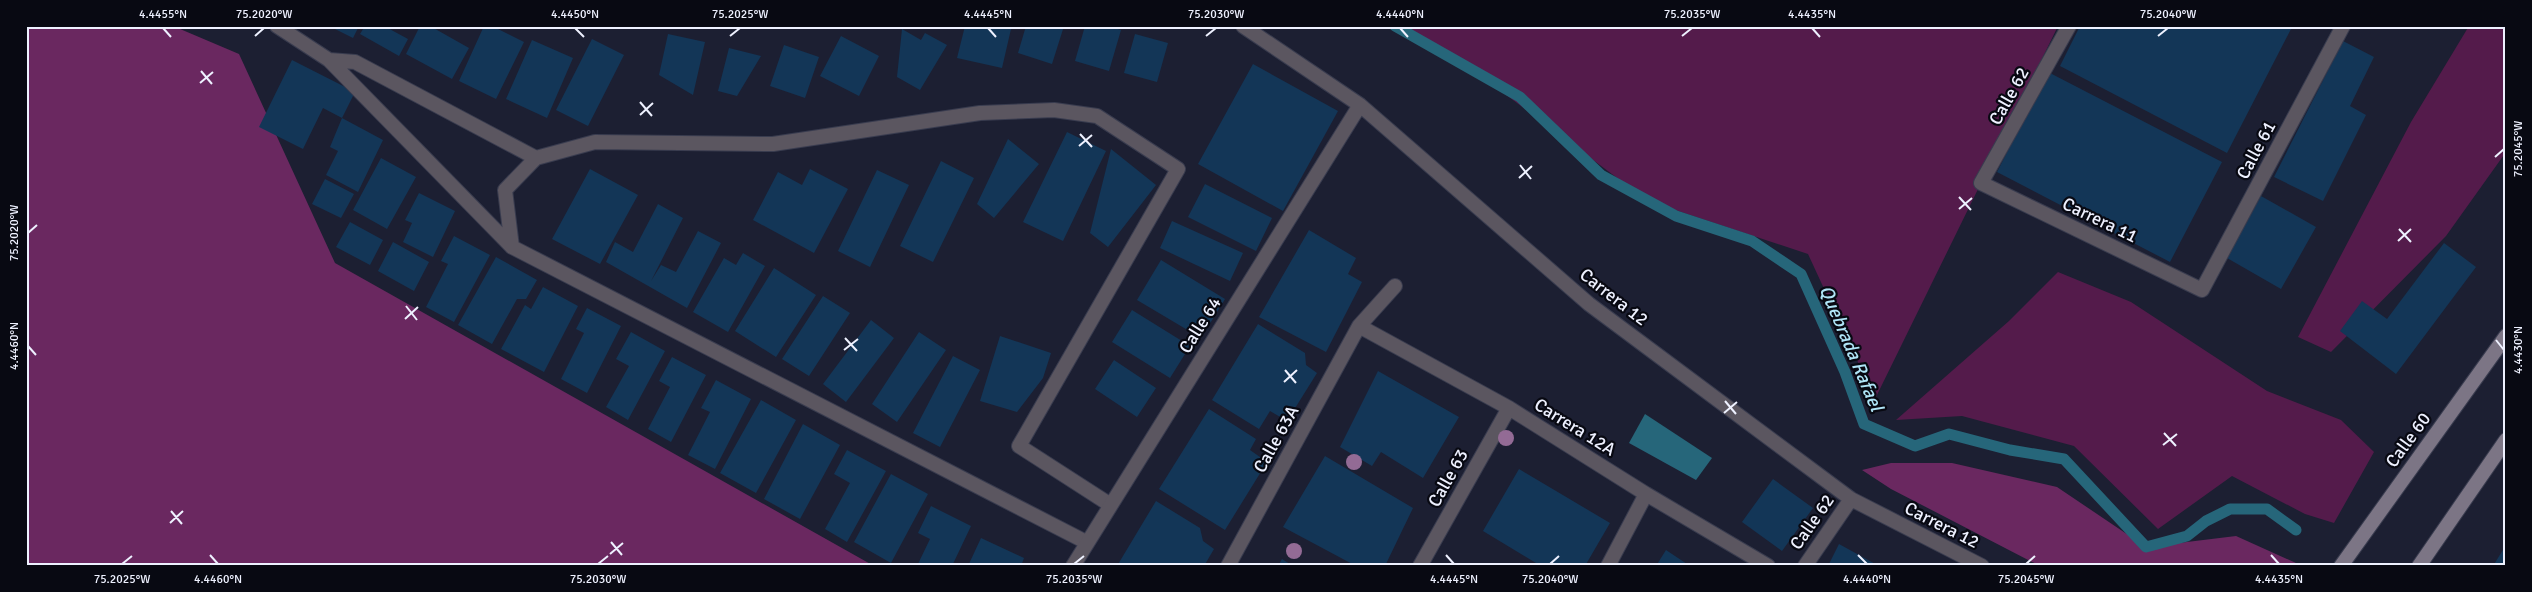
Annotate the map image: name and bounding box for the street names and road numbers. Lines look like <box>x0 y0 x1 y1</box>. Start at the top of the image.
street label: Calle 62 <box>1984 63 2034 129</box>
street label: Calle 61 <box>2232 117 2280 183</box>
street label: Carrera 11 <box>2059 192 2141 248</box>
street label: Carrera 12 <box>1575 263 1653 331</box>
street label: Calle 64 <box>1174 292 1226 357</box>
street label: Carrera 12A <box>1530 393 1620 461</box>
street label: Calle 63A <box>1249 402 1303 476</box>
street label: Calle 60 <box>2381 408 2435 472</box>
street label: Calle 63 <box>1423 445 1473 511</box>
street label: Calle 62 <box>1785 490 1839 554</box>
street label: Carrera 12 <box>1901 497 1983 553</box>

